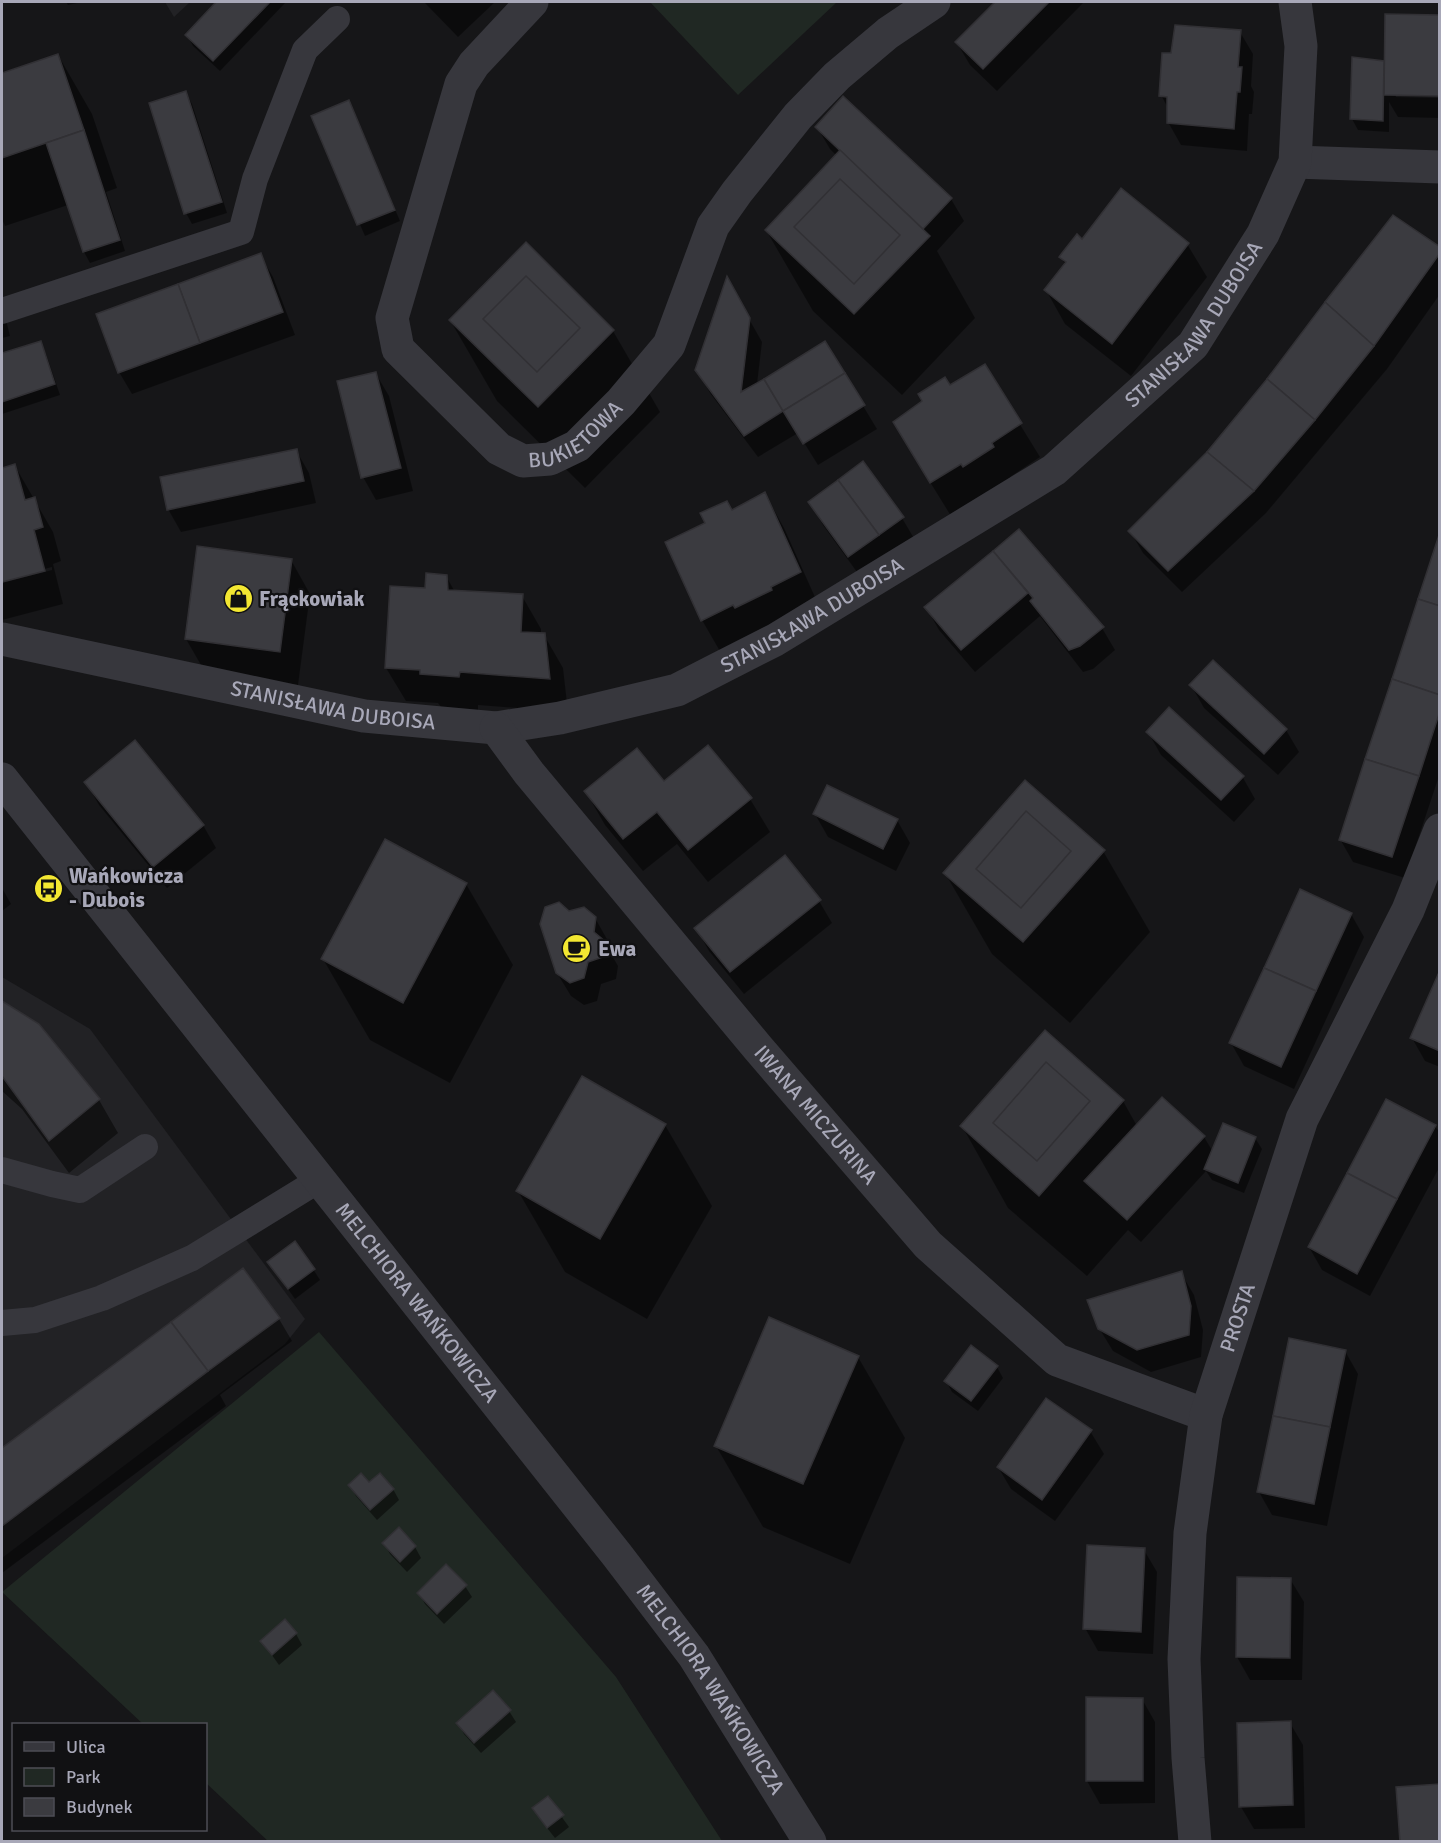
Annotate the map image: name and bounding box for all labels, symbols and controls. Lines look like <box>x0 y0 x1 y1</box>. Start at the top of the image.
street label: STANISŁAWA DUBOISA <box>1119 236 1268 413</box>
street label: BUKIETOWA <box>527 395 628 474</box>
street label: STANISŁAWA DUBOISA <box>716 552 908 679</box>
shop icon: Frąckowiak <box>222 583 254 615</box>
place label: Frąckowiak <box>259 586 364 612</box>
street label: STANISŁAWA DUBOISA <box>228 675 437 735</box>
place label: Wańkowicza - Dubois <box>69 863 184 913</box>
bus stop icon: Wańkowicza - Dubois <box>32 872 64 904</box>
cafe icon: Ewa <box>561 933 593 965</box>
place label: Ewa <box>598 936 636 962</box>
street label: IWANA MICZURINA <box>748 1040 883 1190</box>
street label: MELCHIORA WAŃKOWICZA <box>330 1197 504 1408</box>
street label: PROSTA <box>1214 1280 1261 1355</box>
street label: MELCHIORA WAŃKOWICZA <box>631 1579 790 1800</box>
legend <box>12 1723 207 1831</box>
text: Ulica <box>66 1736 106 1758</box>
text: Park <box>66 1766 101 1788</box>
text: Budynek <box>66 1796 133 1818</box>

